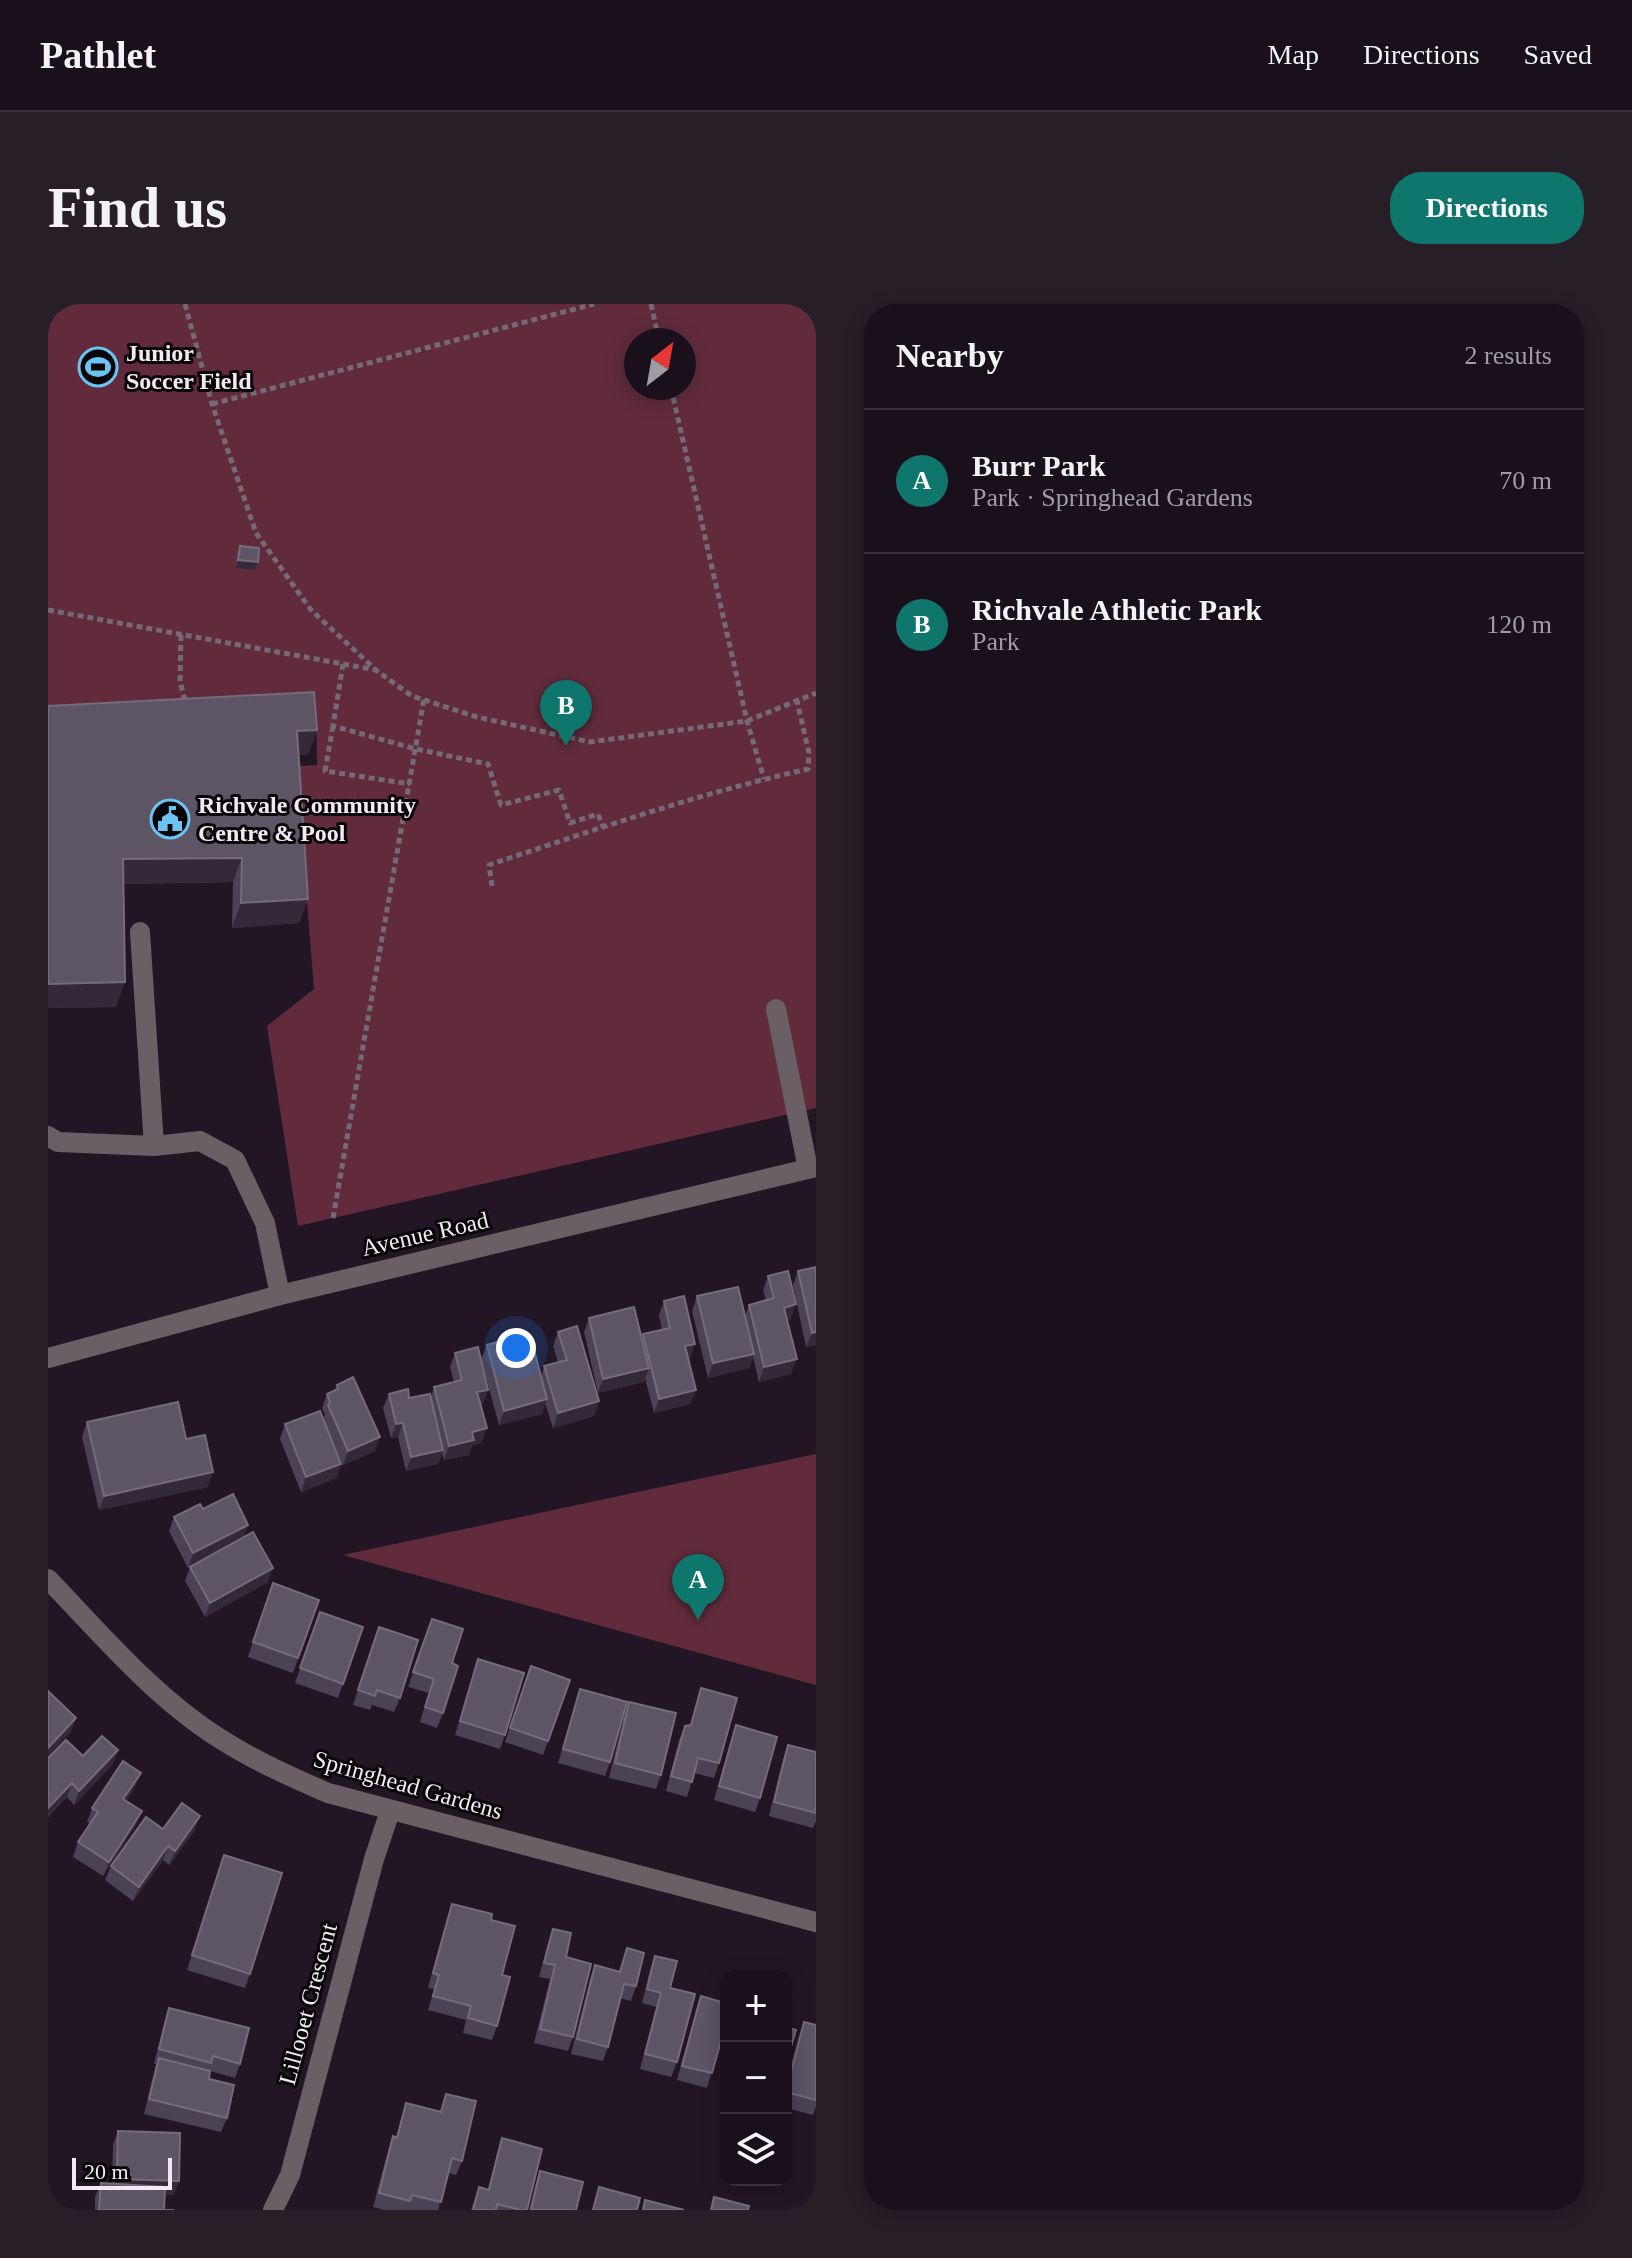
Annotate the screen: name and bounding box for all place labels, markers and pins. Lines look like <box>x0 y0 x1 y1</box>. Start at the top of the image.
place label: Junior Soccer Field <box>126 340 252 394</box>
sports icon: Junior Soccer Field <box>77 346 119 388</box>
pin: B <box>540 680 592 746</box>
place label: Richvale Community Centre & Pool <box>198 792 416 846</box>
public building icon: Richvale Community Centre & Pool <box>149 798 191 840</box>
pin: A <box>672 1554 724 1620</box>

